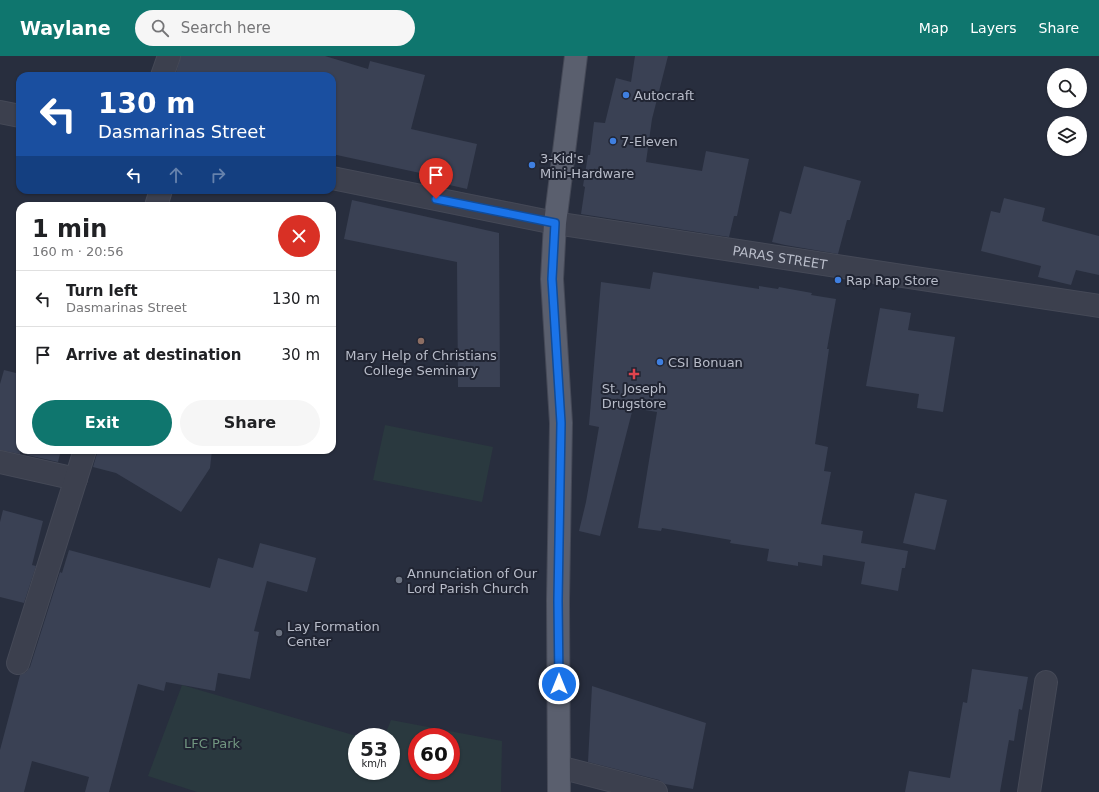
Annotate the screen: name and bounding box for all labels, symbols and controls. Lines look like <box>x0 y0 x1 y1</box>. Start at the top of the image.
search box <box>135 10 415 46</box>
text: Waylane <box>20 17 111 39</box>
icon: search <box>149 17 171 39</box>
text: Search here <box>181 19 271 37</box>
text: Map <box>919 20 948 36</box>
text: Layers <box>970 20 1017 36</box>
text: Share <box>1039 20 1079 36</box>
map controls <box>1047 68 1087 156</box>
button: search <box>1047 68 1087 108</box>
text: 130 m <box>98 87 195 120</box>
icon: left <box>32 88 84 140</box>
place label: Autocraft <box>634 88 694 103</box>
marker: Autocraft <box>621 90 631 100</box>
button: layers <box>1047 116 1087 156</box>
text: Dasmarinas Street <box>98 121 265 142</box>
place label: 7-Eleven <box>621 134 678 149</box>
marker: 7-Eleven <box>608 136 618 146</box>
place label: 3-Kid's Mini-Hardware <box>540 151 634 181</box>
pin <box>419 158 453 199</box>
marker: 3-Kid's Mini-Hardware <box>527 160 537 170</box>
icon: left <box>123 164 145 186</box>
icon: ahead <box>165 164 187 186</box>
icon: right <box>207 164 229 186</box>
icon: arrive <box>425 164 447 186</box>
text: 1 min <box>32 215 107 243</box>
button: close <box>278 215 320 257</box>
street label: PARAS STREET <box>732 243 828 272</box>
text: 160 m · 20:56 <box>32 244 123 259</box>
place label: Rap Rap Store <box>846 273 939 288</box>
marker: Rap Rap Store <box>833 275 843 285</box>
text: Turn left <box>66 282 138 300</box>
icon: left <box>32 288 54 310</box>
text: 130 m <box>272 290 320 308</box>
text: Dasmarinas Street <box>66 300 187 315</box>
marker: Mary Help of Christians College Seminary <box>416 336 426 346</box>
icon: arrive <box>32 344 54 366</box>
text: Arrive at destination <box>66 346 241 364</box>
text: 30 m <box>282 346 320 364</box>
place label: Mary Help of Christians College Seminary <box>345 348 497 378</box>
place label: CSI Bonuan <box>668 355 743 370</box>
marker: CSI Bonuan <box>655 357 665 367</box>
marker: St. Joseph Drugstore <box>629 369 639 379</box>
place label: St. Joseph Drugstore <box>602 381 666 411</box>
button: Exit <box>32 400 172 446</box>
button: Share <box>180 400 320 446</box>
place label: Annunciation of Our Lord Parish Church <box>407 566 538 596</box>
marker: Annunciation of Our Lord Parish Church <box>394 575 404 585</box>
place label: Lay Formation Center <box>287 619 380 649</box>
marker: Lay Formation Center <box>274 628 284 638</box>
position arrow <box>538 663 580 705</box>
speed limit sign: 60 <box>408 728 460 780</box>
park label: LFC Park <box>184 736 240 751</box>
text: 53 <box>360 737 388 761</box>
text: km/h <box>361 758 387 769</box>

